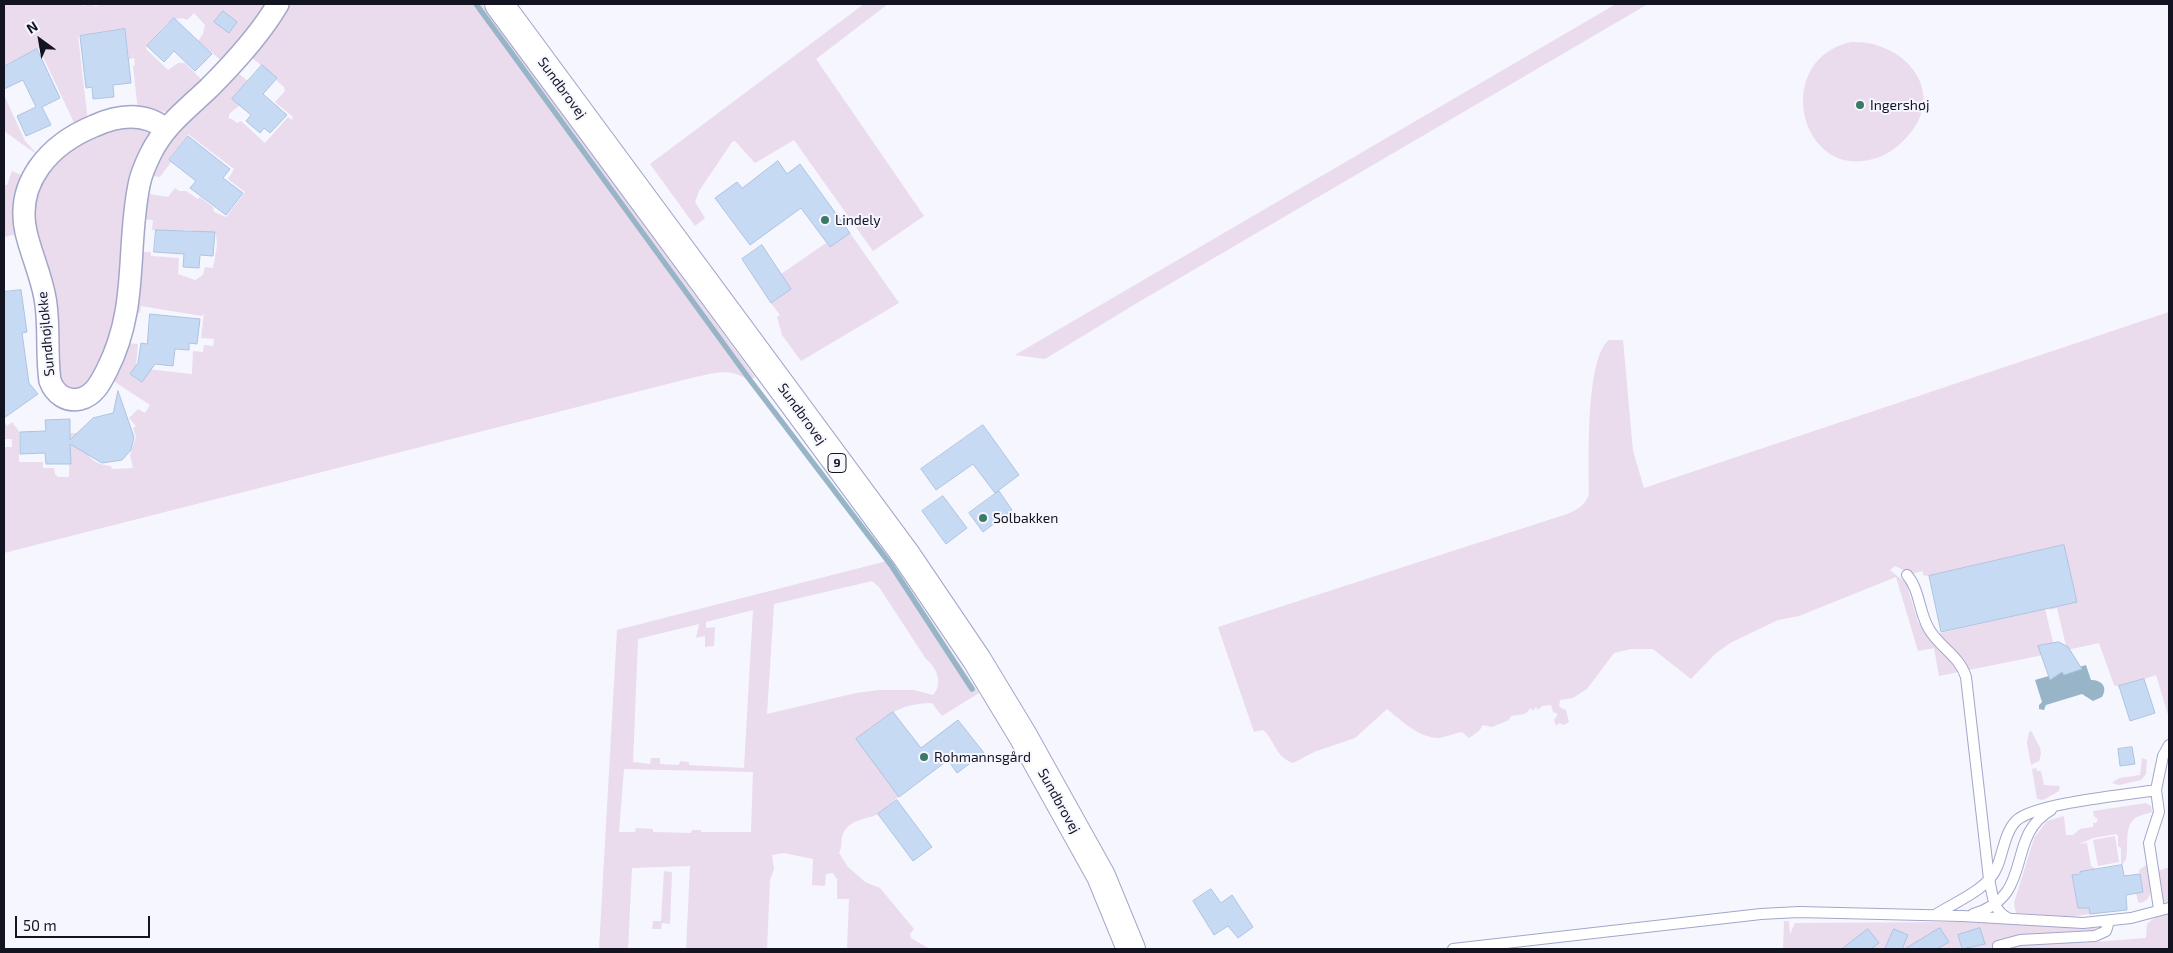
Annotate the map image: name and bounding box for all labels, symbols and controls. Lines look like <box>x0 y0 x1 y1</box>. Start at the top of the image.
north arrow <box>15 15 65 65</box>
text: N <box>23 17 41 37</box>
street label: Sundbrovej <box>534 54 590 122</box>
place label: Ingershøj <box>1870 97 1929 113</box>
marker: Ingershøj <box>1854 99 1866 111</box>
place label: Lindely <box>835 212 881 228</box>
marker: Lindely <box>819 214 831 226</box>
street label: Sundhøjløkke <box>34 291 58 377</box>
street label: Sundbrovej <box>774 380 830 448</box>
road number: 9 <box>828 453 846 472</box>
place label: Solbakken <box>993 510 1058 526</box>
marker: Solbakken <box>977 512 989 524</box>
place label: Rohmannsgård <box>934 749 1031 765</box>
marker: Rohmannsgård <box>918 751 930 763</box>
street label: Sundbrovej <box>1034 766 1084 836</box>
scale bar <box>18 906 152 938</box>
text: 50 m <box>23 916 57 934</box>

